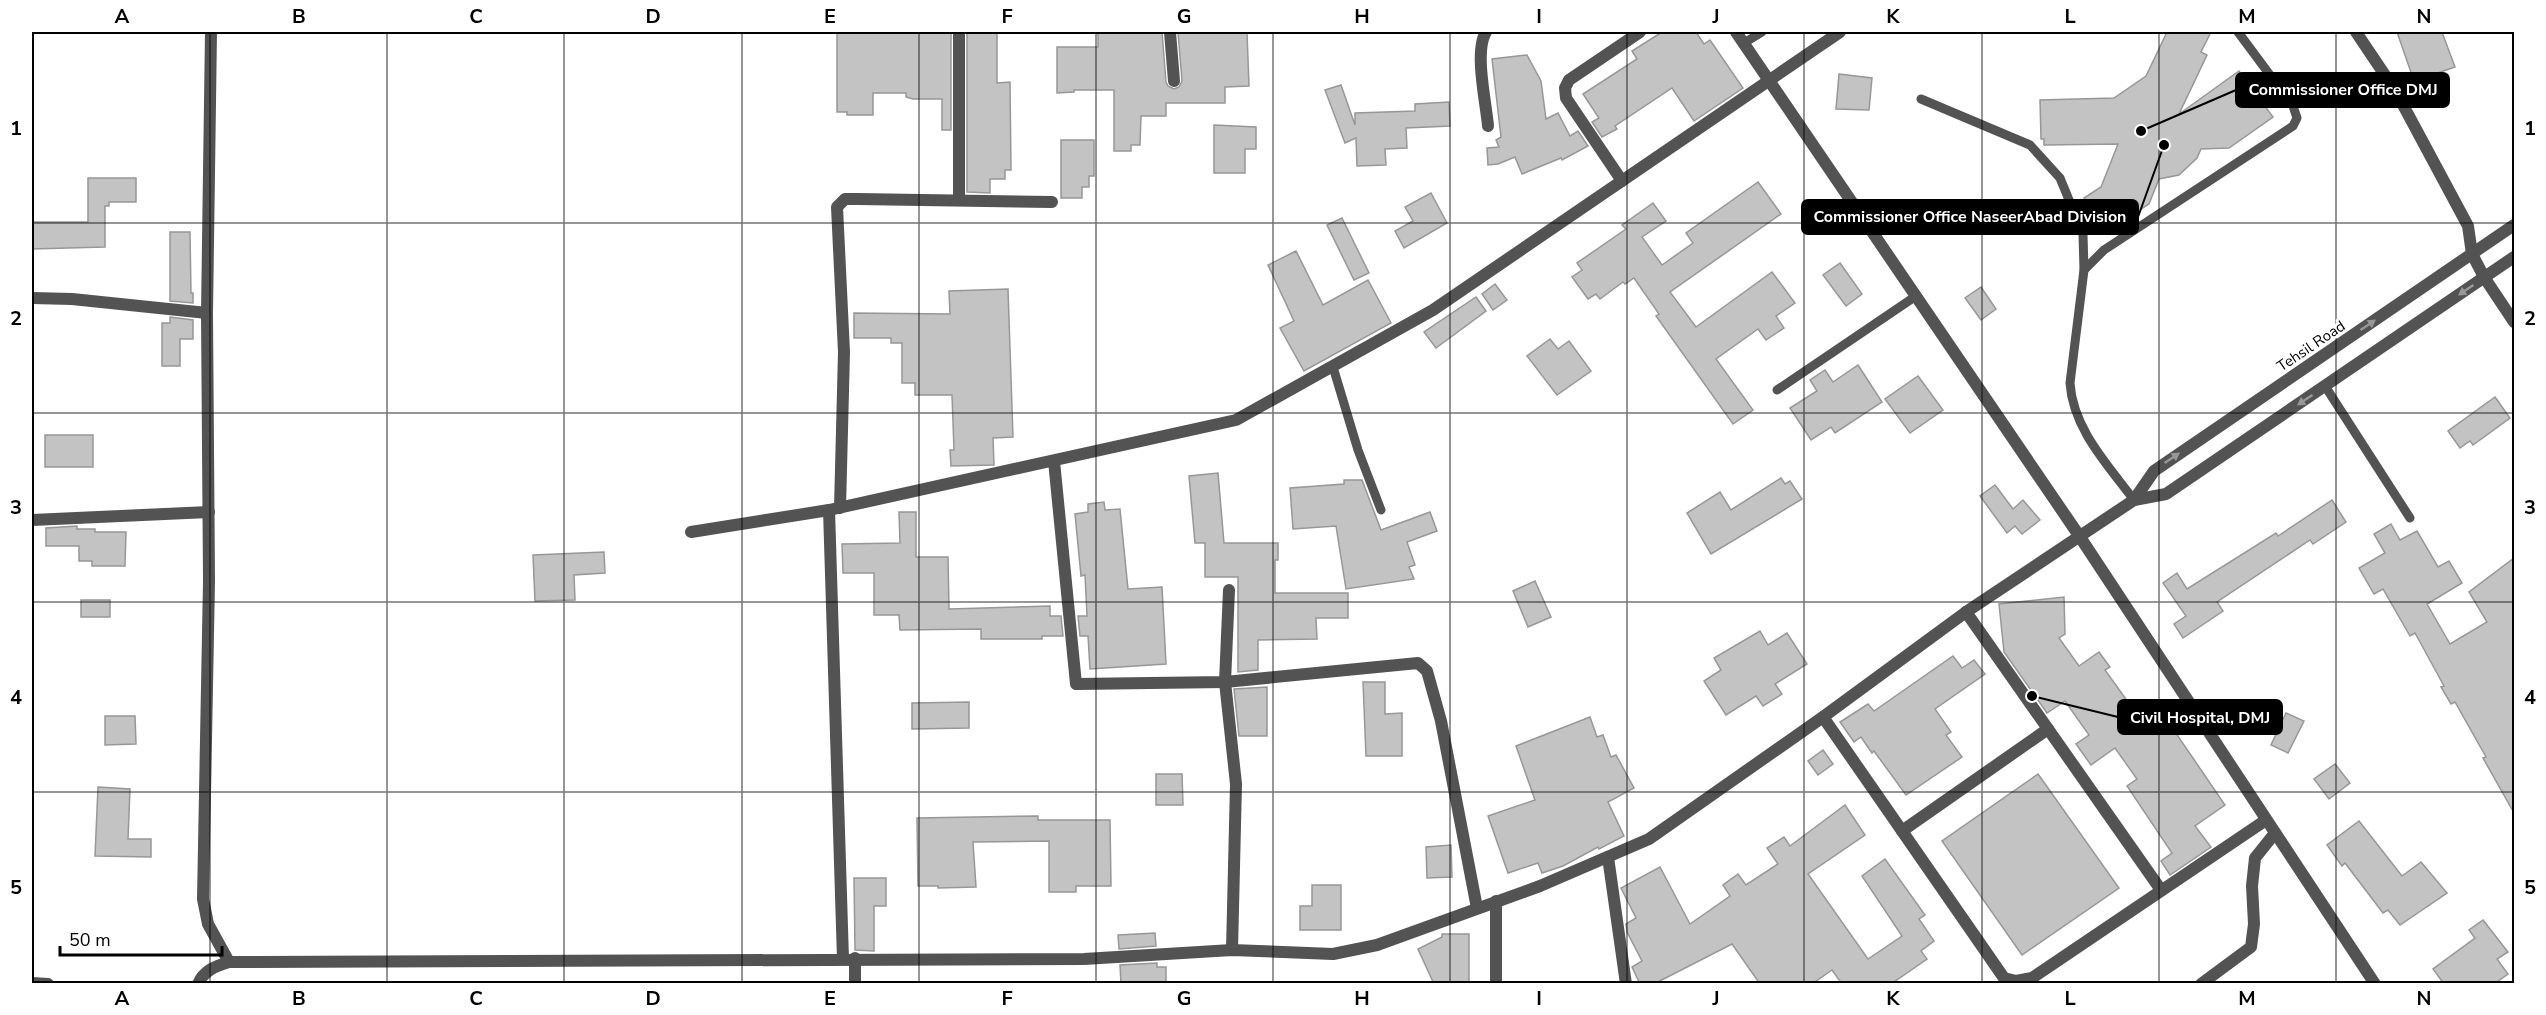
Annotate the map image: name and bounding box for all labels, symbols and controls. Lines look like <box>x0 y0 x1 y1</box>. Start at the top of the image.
text: A <box>115 3 130 30</box>
text: B <box>292 3 306 30</box>
text: C <box>469 3 483 30</box>
text: D <box>645 3 661 30</box>
text: E <box>824 3 836 30</box>
text: F <box>1001 3 1013 30</box>
text: G <box>1177 3 1191 30</box>
text: H <box>1354 3 1370 30</box>
text: I <box>1536 3 1542 30</box>
text: J <box>1711 3 1720 30</box>
text: K <box>1886 3 1900 30</box>
text: L <box>2064 3 2076 30</box>
text: M <box>2238 3 2256 30</box>
text: N <box>2417 3 2431 30</box>
callout: Commissioner Office DMJ <box>2236 73 2449 107</box>
text: Commissioner Office DMJ <box>2248 79 2438 101</box>
text: 1 <box>10 115 22 142</box>
text: 1 <box>2524 115 2536 142</box>
callout: Commissioner Office NaseerAbad Division <box>1802 200 2138 234</box>
text: Commissioner Office NaseerAbad Division <box>1814 206 2126 228</box>
one-way arrow <box>2458 284 2474 295</box>
text: 2 <box>10 305 22 332</box>
text: 2 <box>2524 305 2536 332</box>
street label: Tehsil Road <box>2273 316 2349 376</box>
one-way arrow <box>2360 319 2376 331</box>
one-way arrow <box>2297 394 2313 405</box>
one-way arrow <box>2164 452 2180 464</box>
text: 3 <box>10 494 22 521</box>
text: 3 <box>2524 494 2536 521</box>
text: 4 <box>10 684 22 711</box>
text: 4 <box>2524 684 2536 711</box>
callout: Civil Hospital, DMJ <box>2118 700 2282 734</box>
text: Civil Hospital, DMJ <box>2130 707 2270 729</box>
text: 5 <box>10 874 22 901</box>
text: 5 <box>2524 874 2536 901</box>
scale bar <box>60 919 222 957</box>
text: 50 m <box>69 928 111 952</box>
text: A <box>115 985 130 1012</box>
text: B <box>292 985 306 1012</box>
text: C <box>469 985 483 1012</box>
text: D <box>645 985 661 1012</box>
text: E <box>824 985 836 1012</box>
text: F <box>1001 985 1013 1012</box>
text: G <box>1177 985 1191 1012</box>
text: H <box>1354 985 1370 1012</box>
text: I <box>1536 985 1542 1012</box>
text: J <box>1711 985 1720 1012</box>
text: K <box>1886 985 1900 1012</box>
text: L <box>2064 985 2076 1012</box>
text: M <box>2238 985 2256 1012</box>
text: N <box>2417 985 2431 1012</box>

